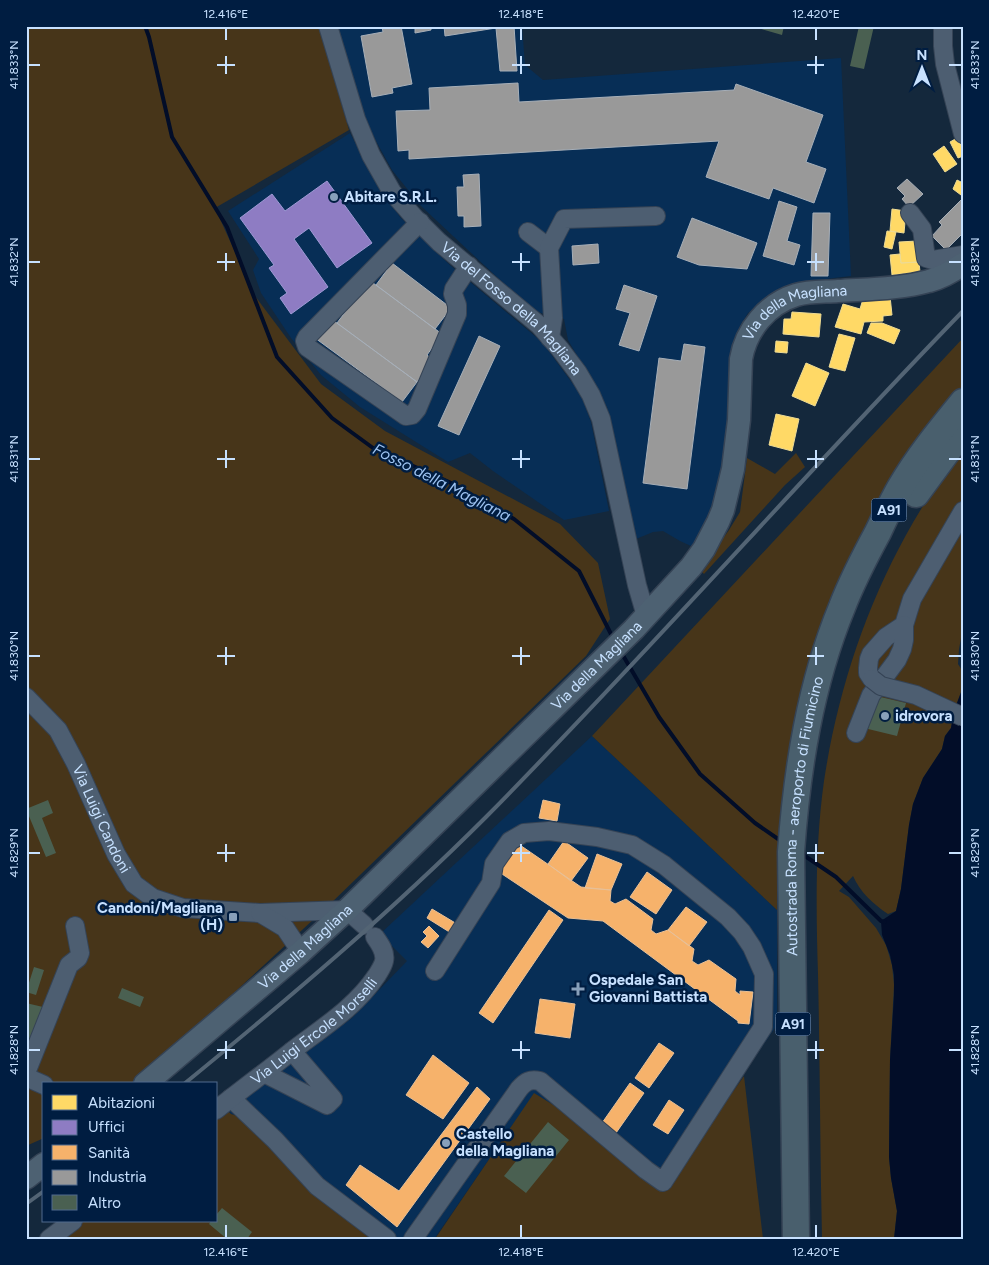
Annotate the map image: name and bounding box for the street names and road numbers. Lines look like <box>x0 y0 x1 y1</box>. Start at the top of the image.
street label: Via del Fosso della Magliana <box>437 238 585 379</box>
street label: Via della Magliana <box>739 281 848 344</box>
road number: A91 <box>872 498 906 522</box>
street label: Via della Magliana <box>547 617 646 714</box>
street label: Autostrada Roma - aeroporto di Fiumicino <box>782 674 827 956</box>
street label: Via Luigi Candoni <box>69 762 134 876</box>
street label: Via della Magliana <box>254 901 356 993</box>
street label: Via Luigi Ercole Morselli <box>247 974 381 1089</box>
road number: A91 <box>776 1012 810 1036</box>

